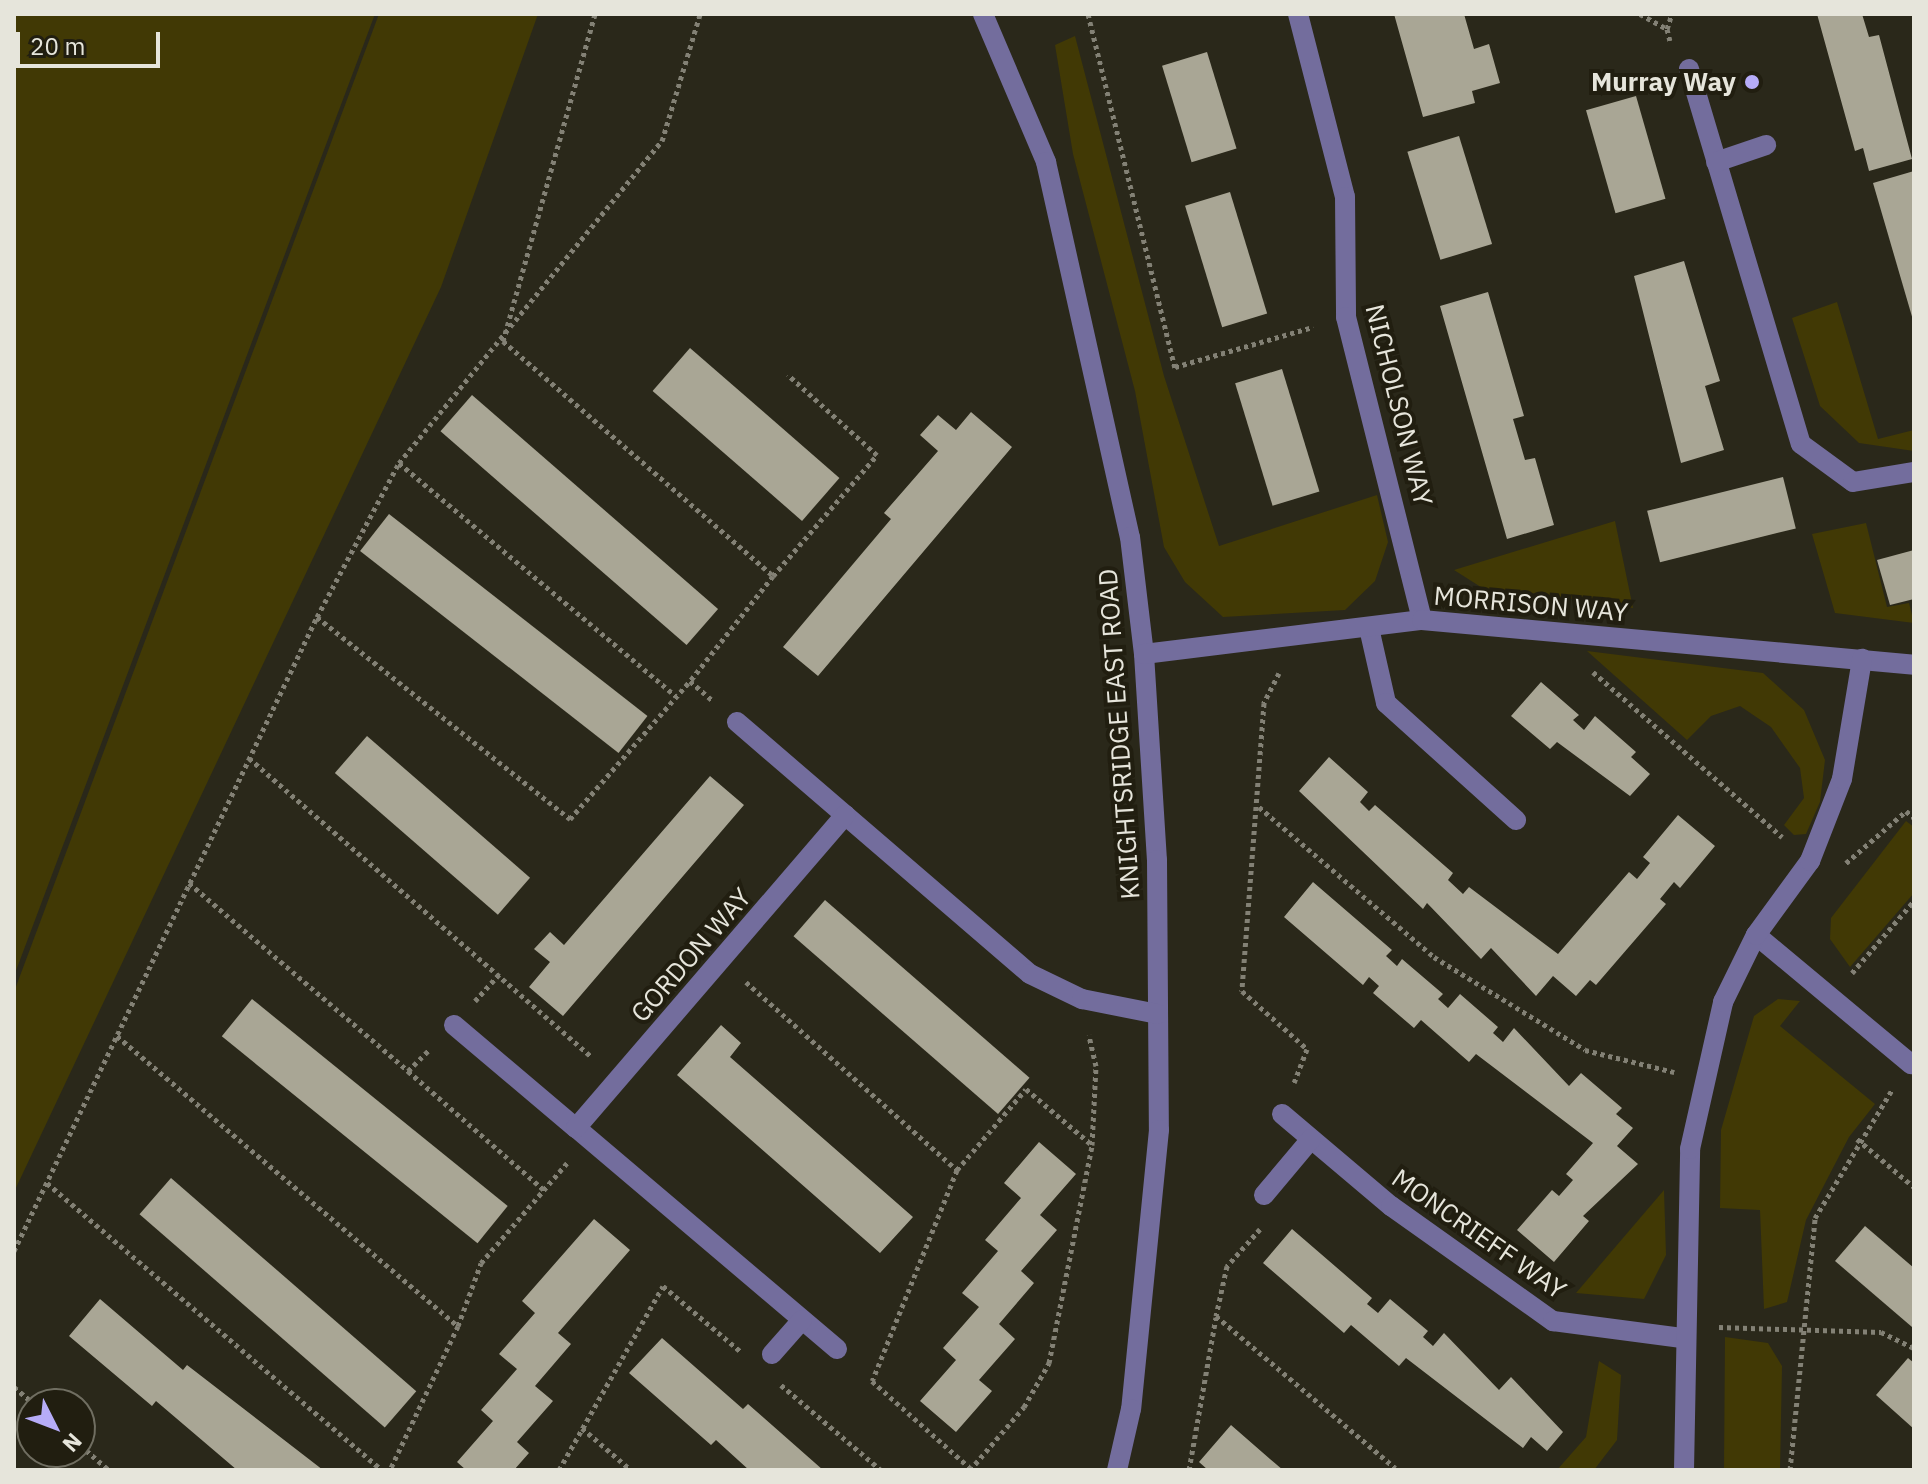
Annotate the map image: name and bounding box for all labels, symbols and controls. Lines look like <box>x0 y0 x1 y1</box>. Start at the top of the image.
scale bar <box>20 16 164 66</box>
text: 20 m <box>30 30 85 62</box>
place label: Murray Way <box>1591 66 1736 98</box>
marker: Murray Way <box>1743 73 1761 91</box>
street label: NICHOLSON WAY <box>1359 301 1439 509</box>
street label: KNIGHTSRIDGE EAST ROAD <box>1092 568 1146 900</box>
street label: MORRISON WAY <box>1433 580 1629 628</box>
street label: GORDON WAY <box>624 882 758 1028</box>
street label: MONCRIEFF WAY <box>1386 1162 1572 1306</box>
north arrow <box>16 1388 96 1468</box>
text: N <box>57 1427 89 1459</box>

